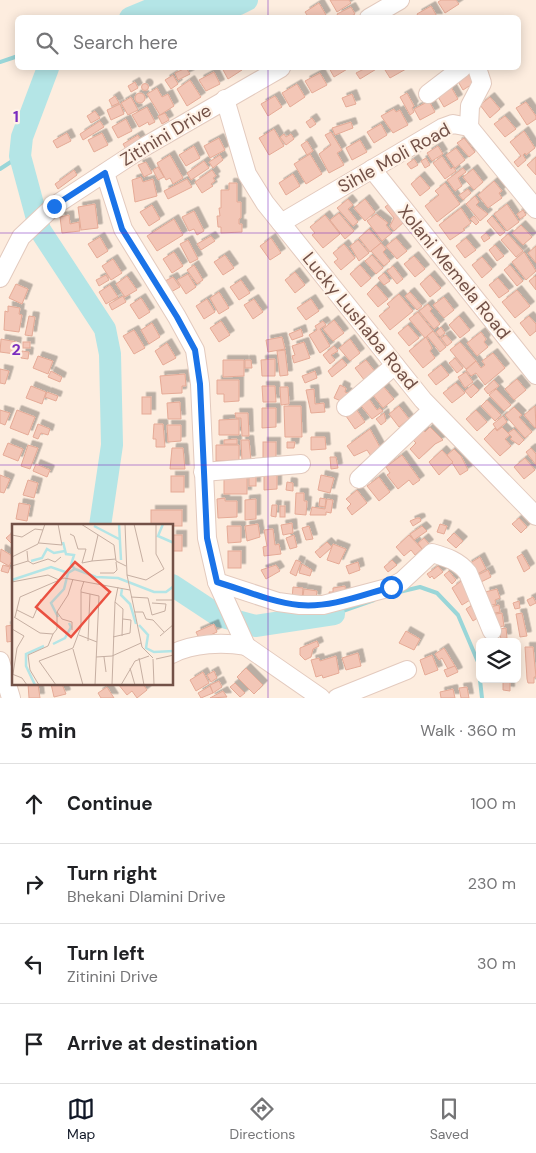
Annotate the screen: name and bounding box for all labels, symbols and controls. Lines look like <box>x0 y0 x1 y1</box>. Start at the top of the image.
search box <box>15 15 521 70</box>
icon: search <box>33 29 61 57</box>
text: Search here <box>73 30 178 55</box>
street label: Zitinini Drive <box>116 98 216 172</box>
text: 1 <box>13 106 19 127</box>
street label: Sihle Moli Road <box>334 117 454 199</box>
route end <box>43 195 66 218</box>
street label: Xolani Memela Road <box>392 200 516 344</box>
street label: Lucky Lushaba Road <box>297 247 423 395</box>
text: 2 <box>11 339 21 360</box>
inset map <box>12 524 174 686</box>
route start <box>380 576 403 599</box>
map controls <box>476 638 521 683</box>
button: layers <box>476 638 521 683</box>
text: 5 min <box>20 717 76 745</box>
text: Walk · 360 m <box>420 720 516 741</box>
icon: ahead <box>20 790 48 818</box>
text: Continue <box>67 791 153 816</box>
text: 100 m <box>471 793 516 814</box>
text: Turn right <box>67 861 157 886</box>
icon: right <box>20 870 48 898</box>
text: 230 m <box>468 873 516 894</box>
text: Bhekani Dlamini Drive <box>67 886 225 907</box>
text: Turn left <box>67 941 145 966</box>
icon: left <box>20 950 48 978</box>
text: 30 m <box>477 953 516 974</box>
text: Zitinini Drive <box>67 966 158 987</box>
icon: arrive <box>20 1030 48 1058</box>
text: Arrive at destination <box>67 1031 258 1056</box>
tab: Map <box>67 1095 95 1143</box>
tab: Directions <box>230 1095 295 1143</box>
tab: Saved <box>430 1095 469 1143</box>

